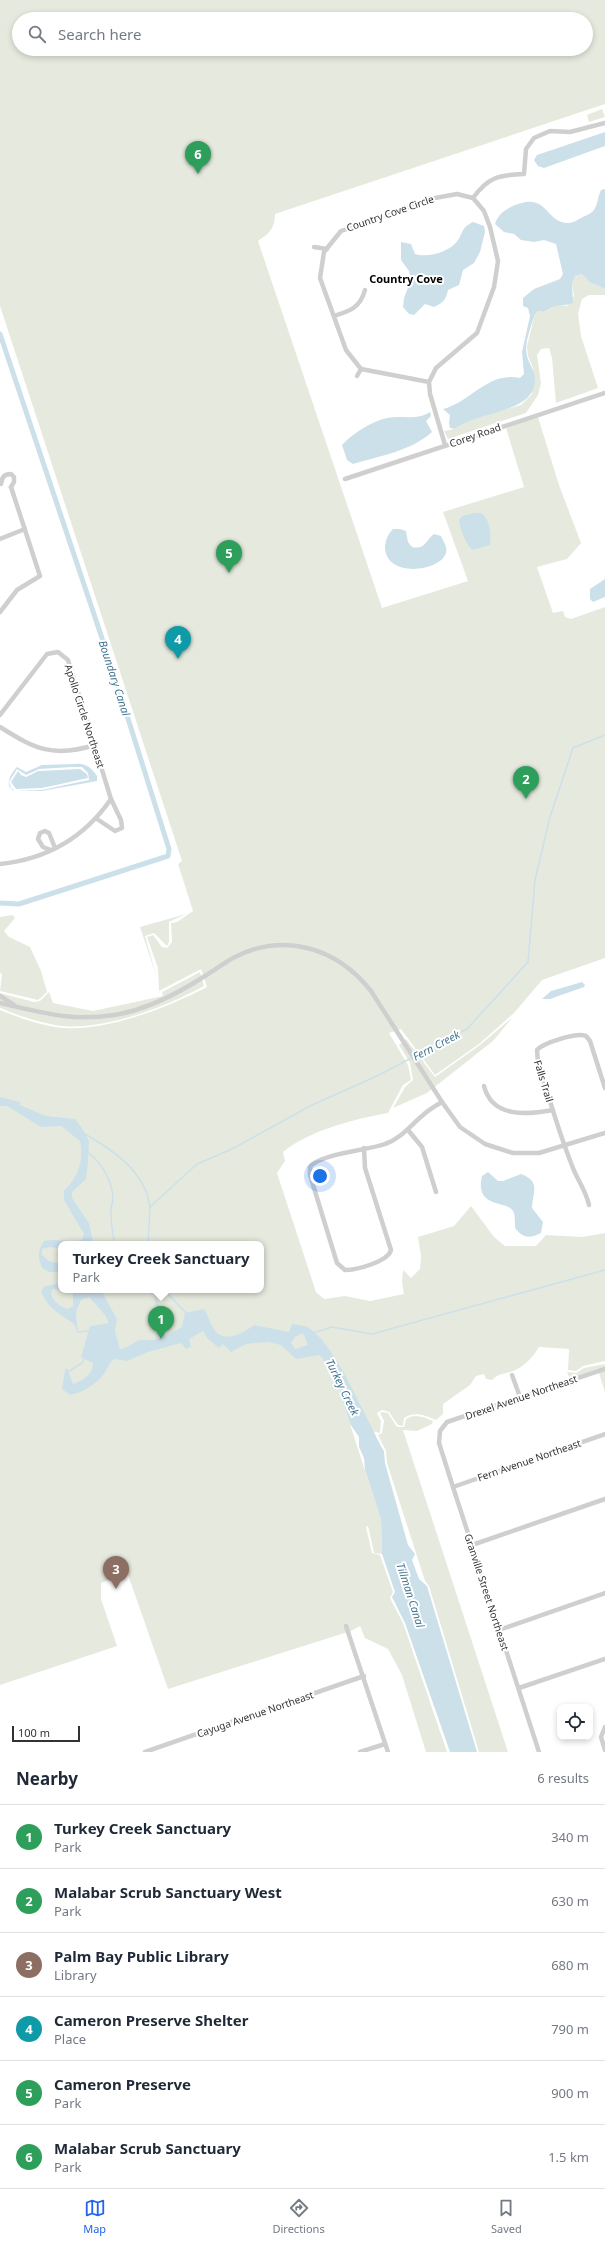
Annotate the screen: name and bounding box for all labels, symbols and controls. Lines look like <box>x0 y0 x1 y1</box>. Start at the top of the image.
search box <box>12 12 593 56</box>
icon: search <box>26 23 48 45</box>
text: Search here <box>58 24 141 44</box>
pin: 6 <box>185 141 211 174</box>
street label: Country Cove Circle <box>344 191 436 235</box>
district label: Country Cove <box>369 271 443 286</box>
street label: Corey Road <box>447 420 503 450</box>
pin: 5 <box>216 540 242 573</box>
pin: 4 <box>165 626 191 659</box>
water label: Boundary Canal <box>96 638 135 719</box>
street label: Apollo Circle Northeast <box>62 662 108 770</box>
pin: 2 <box>513 766 539 799</box>
water label: Fern Creek <box>410 1026 463 1064</box>
street label: Falls Trail <box>531 1058 557 1104</box>
your location <box>310 1166 330 1186</box>
popup <box>58 1241 264 1293</box>
text: Turkey Creek Sanctuary <box>72 1248 250 1268</box>
text: Park <box>72 1268 100 1286</box>
pin: 1 <box>148 1306 174 1339</box>
water label: Turkey Creek <box>323 1356 363 1418</box>
street label: Drexel Avenue Northeast <box>463 1371 579 1423</box>
street label: Fern Avenue Northeast <box>475 1436 583 1484</box>
street label: Granville Street Northeast <box>462 1532 513 1652</box>
pin: 3 <box>103 1556 129 1589</box>
water label: Tillman Canal <box>393 1561 429 1630</box>
street label: Cayuga Avenue Northeast <box>195 1687 316 1741</box>
map controls <box>557 1704 593 1740</box>
button: locate <box>557 1704 593 1740</box>
scale bar <box>12 1724 80 1743</box>
text: 100 m <box>18 1725 50 1740</box>
text: Nearby <box>16 1767 78 1790</box>
text: 6 results <box>537 1769 589 1787</box>
text: Turkey Creek Sanctuary <box>54 1818 231 1838</box>
text: 1 <box>25 1828 33 1846</box>
text: 340 m <box>551 1828 589 1846</box>
text: Park <box>54 1838 81 1856</box>
text: Malabar Scrub Sanctuary West <box>54 1882 282 1902</box>
text: 2 <box>25 1892 33 1910</box>
text: 630 m <box>551 1892 589 1910</box>
text: Park <box>54 1902 81 1920</box>
text: Palm Bay Public Library <box>54 1946 229 1966</box>
text: 3 <box>25 1956 33 1974</box>
text: 680 m <box>551 1956 589 1974</box>
text: Library <box>54 1966 97 1984</box>
text: Cameron Preserve Shelter <box>54 2010 249 2030</box>
text: 4 <box>25 2020 33 2038</box>
text: 790 m <box>551 2020 589 2038</box>
text: Place <box>54 2030 86 2048</box>
text: Cameron Preserve <box>54 2074 191 2094</box>
text: 5 <box>25 2084 33 2102</box>
text: 900 m <box>551 2084 589 2102</box>
text: Park <box>54 2094 81 2112</box>
text: Malabar Scrub Sanctuary <box>54 2138 241 2158</box>
text: 6 <box>25 2148 33 2166</box>
text: 1.5 km <box>548 2148 589 2166</box>
text: Park <box>54 2158 81 2176</box>
tab: Map <box>83 2197 106 2236</box>
tab: Directions <box>272 2197 325 2236</box>
tab: Saved <box>491 2197 522 2236</box>

